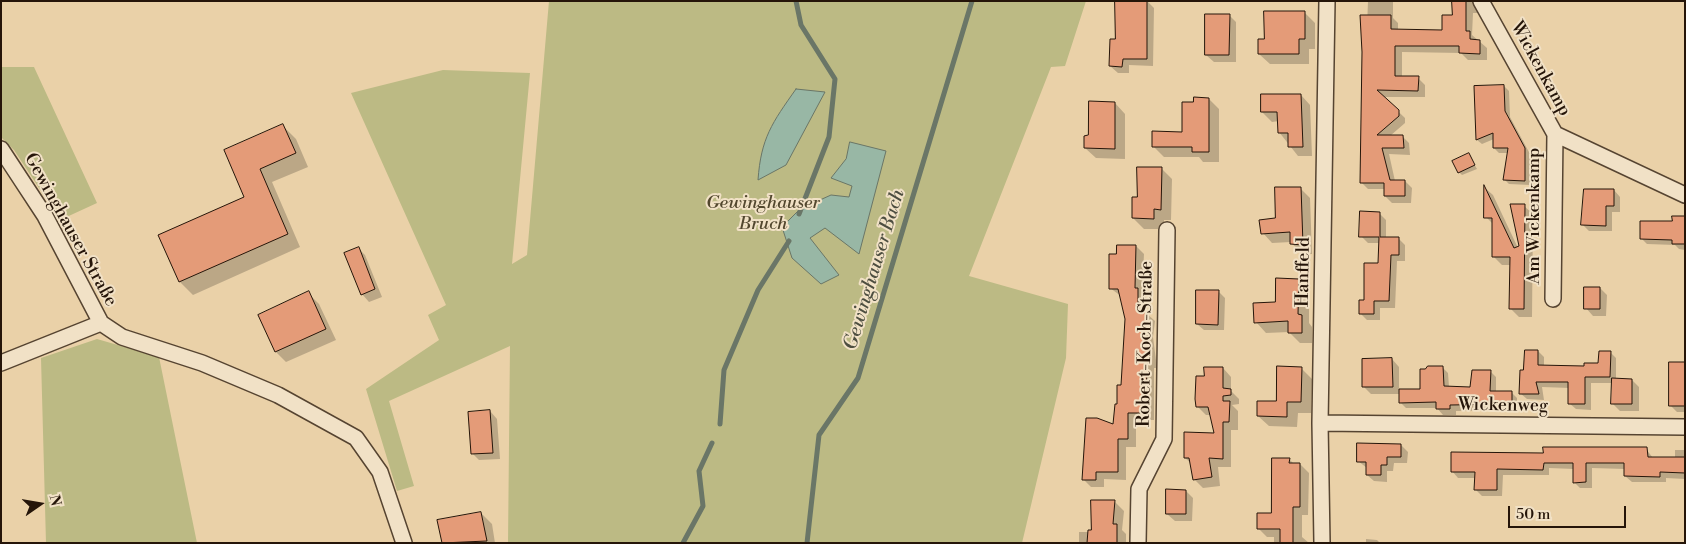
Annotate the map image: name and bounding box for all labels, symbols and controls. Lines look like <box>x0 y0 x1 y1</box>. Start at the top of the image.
street label: Wickenkamp <box>1505 18 1575 120</box>
street label: Am Wickenkamp <box>1524 148 1546 284</box>
street label: Gewinghauser Straße <box>19 150 121 310</box>
water label: Gewinghauser Bach <box>840 187 910 353</box>
park label: Gewinghauser Bruch <box>706 193 820 235</box>
street label: Hanffeld <box>1293 237 1315 307</box>
street label: Robert-Koch-Straße <box>1134 261 1158 427</box>
street label: Wickenweg <box>1458 394 1548 418</box>
north arrow <box>15 479 65 529</box>
text: N <box>45 493 65 508</box>
scale bar <box>1511 496 1628 528</box>
text: 50 m <box>1516 505 1550 524</box>

